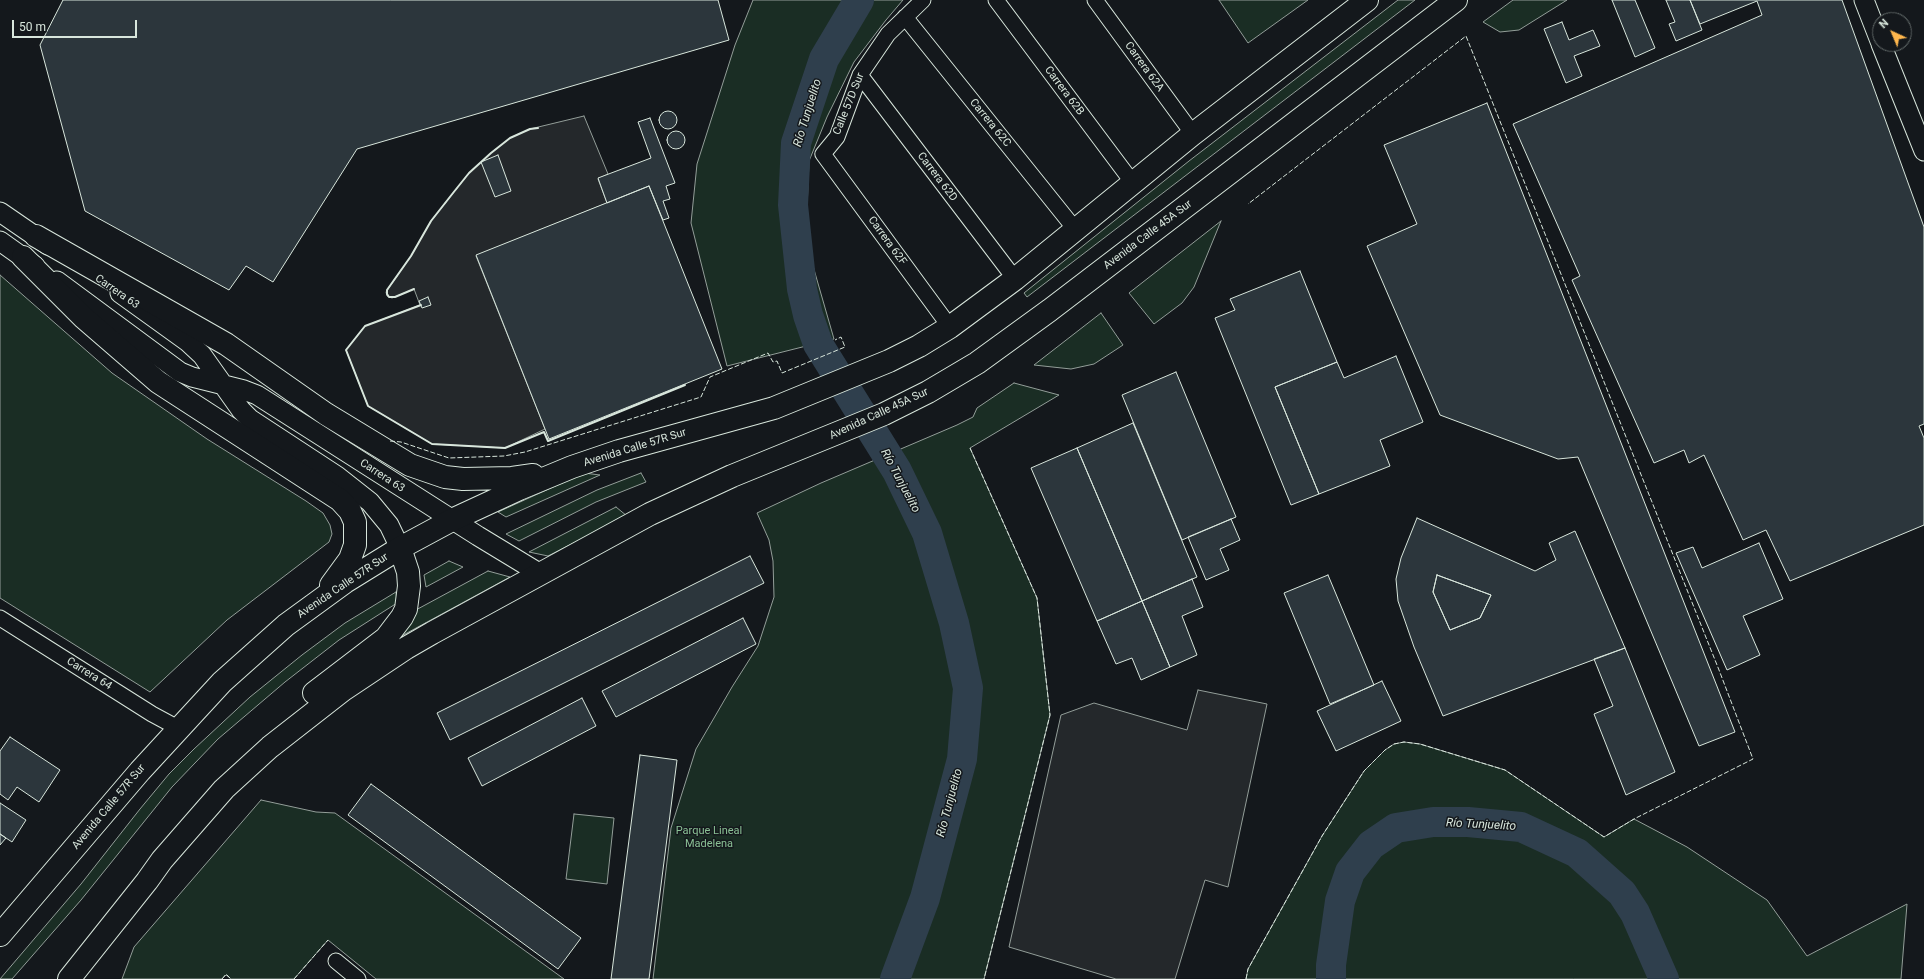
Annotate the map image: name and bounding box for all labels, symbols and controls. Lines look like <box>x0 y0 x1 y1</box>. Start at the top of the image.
scale bar <box>14 12 139 38</box>
north arrow <box>1872 12 1912 52</box>
text: N <box>1877 16 1891 31</box>
text: 50 m <box>19 20 46 34</box>
street label: Carrera 62A <box>1122 40 1166 94</box>
street label: Carrera 62B <box>1041 64 1087 118</box>
street label: Calle 57D Sur <box>831 71 867 137</box>
water label: Río Tunjuelito <box>791 77 825 149</box>
street label: Carrera 62C <box>967 96 1013 150</box>
street label: Carrera 62D <box>914 150 960 204</box>
street label: Avenida Calle 45A Sur <box>1101 197 1195 273</box>
street label: Carrera 62F <box>865 214 909 268</box>
street label: Carrera 63 <box>92 272 142 312</box>
street label: Avenida Calle 45A Sur <box>828 385 930 443</box>
street label: Avenida Calle 57R Sur <box>582 426 688 470</box>
water label: Río Tunjuelito <box>877 447 923 515</box>
street label: Carrera 63 <box>357 457 407 495</box>
street label: Avenida Calle 57R Sur <box>295 551 391 621</box>
street label: Carrera 64 <box>64 655 114 693</box>
street label: Avenida Calle 57R Sur <box>70 762 148 852</box>
water label: Río Tunjuelito <box>934 767 966 839</box>
water label: Río Tunjuelito <box>1446 816 1516 834</box>
park label: Parque Lineal Madelena <box>676 824 742 850</box>

